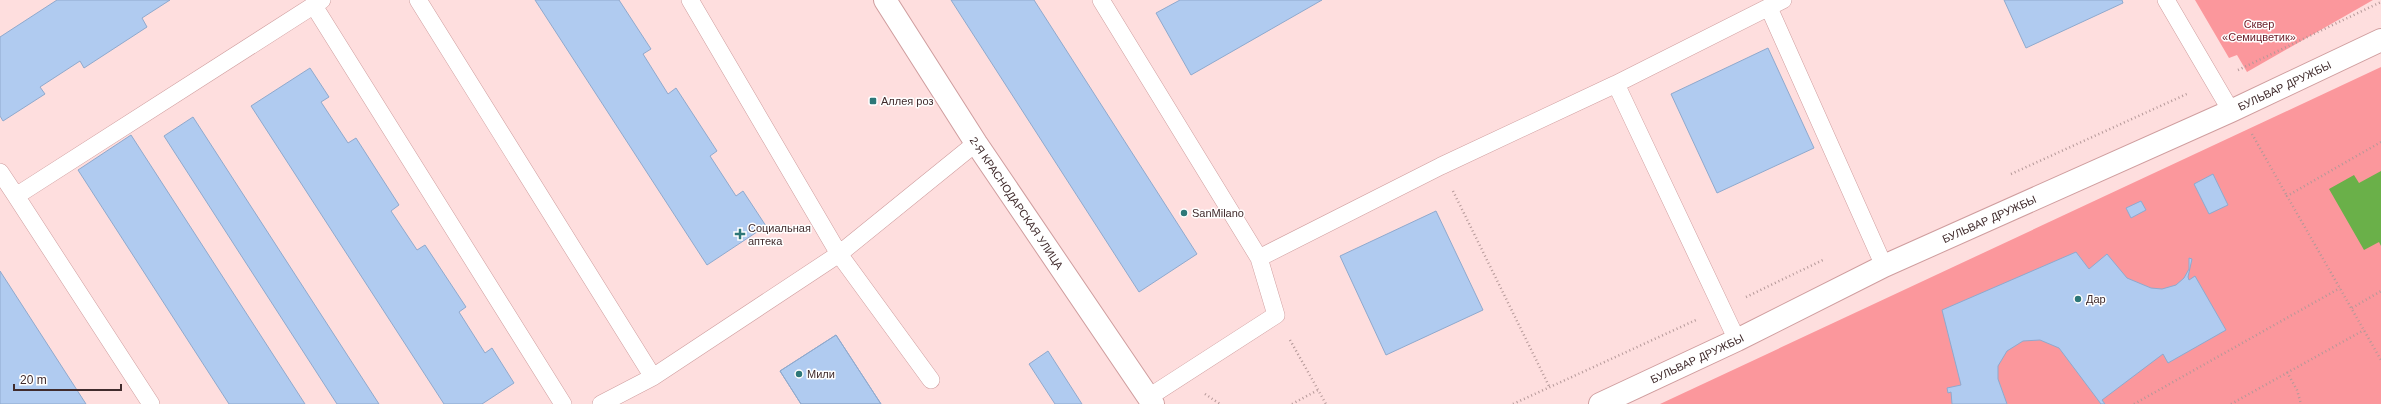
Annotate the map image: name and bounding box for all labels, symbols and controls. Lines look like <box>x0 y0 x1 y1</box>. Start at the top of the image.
park label: Сквер «Семицветик» <box>2222 18 2296 43</box>
street label: БУЛЬВАР ДРУЖБЫ <box>2236 59 2333 113</box>
place label: Аллея роз <box>881 95 933 107</box>
marker: Аллея роз <box>868 96 878 106</box>
street label: 2-Я КРАСНОДАРСКАЯ УЛИЦА <box>968 135 1066 272</box>
street label: БУЛЬВАР ДРУЖБЫ <box>1940 193 2038 245</box>
place label: SanMilano <box>1192 207 1244 219</box>
marker: SanMilano <box>1179 208 1189 218</box>
place label: Социальная аптека <box>748 222 811 247</box>
marker: Социальная аптека <box>735 229 745 239</box>
place label: Дар <box>2086 293 2106 305</box>
marker: Дар <box>2073 294 2083 304</box>
street label: БУЛЬВАР ДРУЖБЫ <box>1648 332 1746 386</box>
scale bar <box>14 366 121 392</box>
place label: Мили <box>807 368 835 380</box>
marker: Мили <box>794 369 804 379</box>
text: 20 m <box>20 373 47 387</box>

